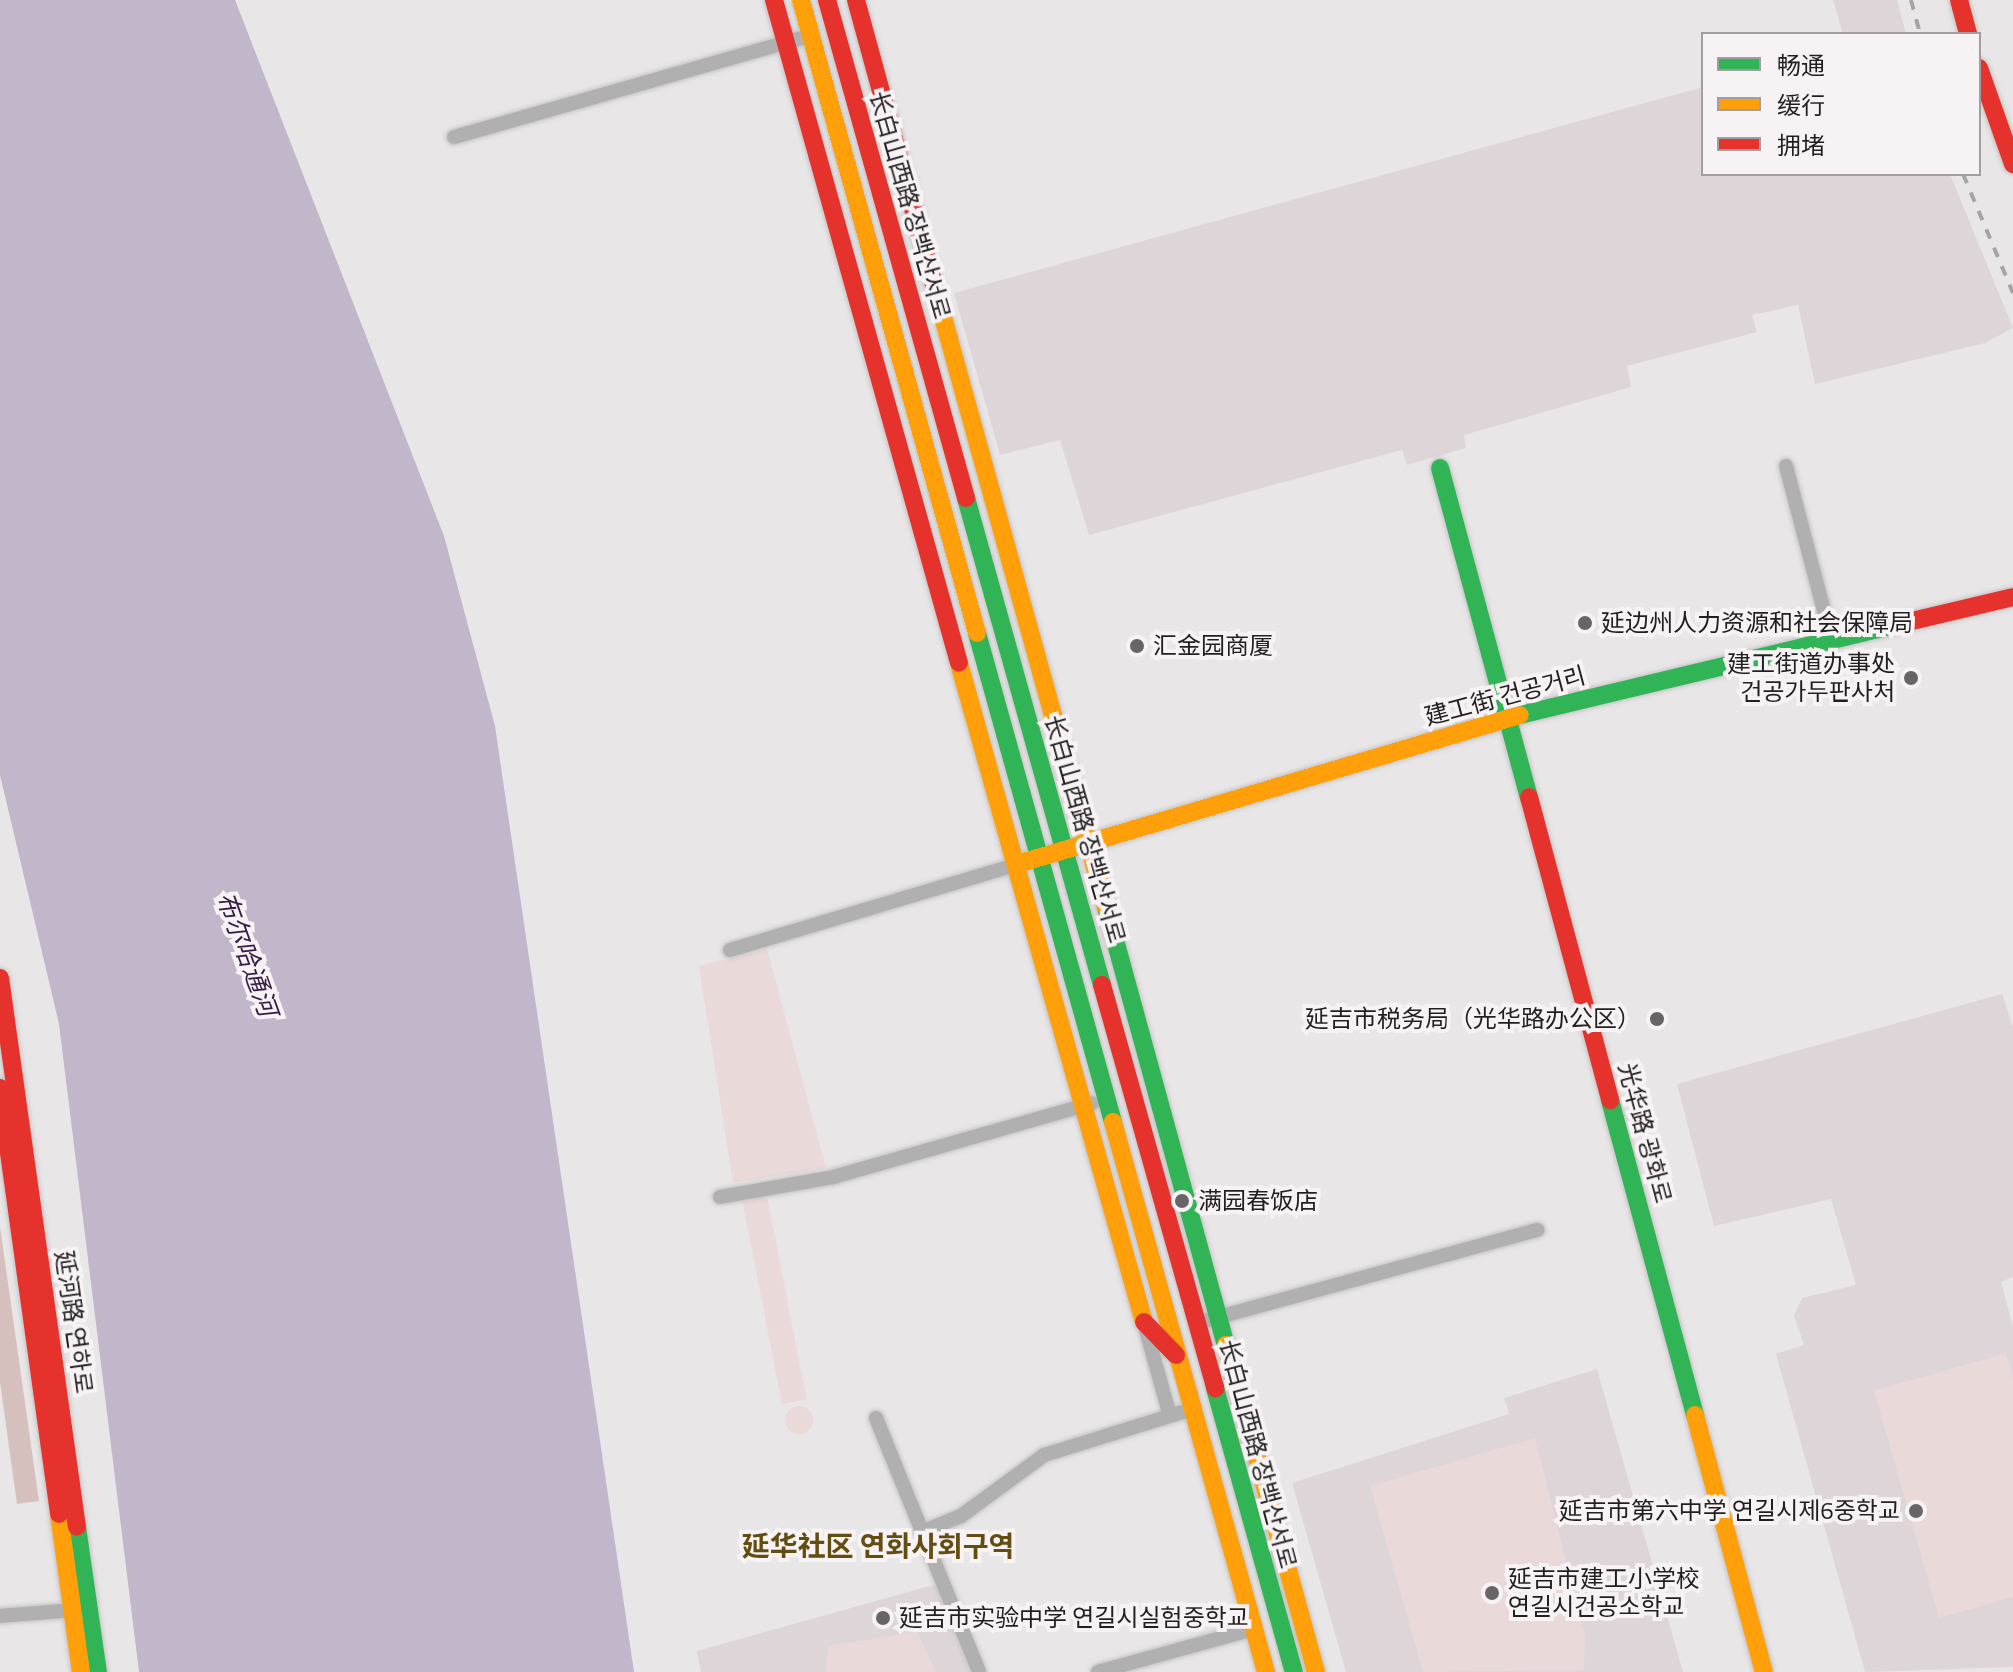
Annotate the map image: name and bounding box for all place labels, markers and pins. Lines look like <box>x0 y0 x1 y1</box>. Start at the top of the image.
place label: 延边州人力资源和社会保障局 <box>1601 609 1913 637</box>
marker: 延边州人力资源和社会保障局 <box>1576 614 1594 632</box>
place label: 汇金园商厦 <box>1153 632 1273 660</box>
marker: 汇金园商厦 <box>1128 637 1146 655</box>
place label: 建工街道办事处 건공가두판사처 <box>1727 650 1895 706</box>
marker: 建工街道办事处 건공가두판사처 <box>1902 669 1920 687</box>
place label: 延吉市税务局（光华路办公区） <box>1305 1005 1641 1033</box>
marker: 延吉市税务局（光华路办公区） <box>1648 1010 1666 1028</box>
place label: 满园春饭店 <box>1198 1187 1318 1215</box>
marker: 满园春饭店 <box>1173 1192 1191 1210</box>
place label: 延吉市第六中学 연길시제6중학교 <box>1559 1497 1900 1525</box>
marker: 延吉市第六中学 연길시제6중학교 <box>1907 1502 1925 1520</box>
place label: 延吉市建工小学校 연길시건공소학교 <box>1508 1565 1700 1621</box>
marker: 延吉市建工小学校 연길시건공소학교 <box>1483 1584 1501 1602</box>
place label: 延吉市实验中学 연길시실험중학교 <box>899 1604 1249 1632</box>
marker: 延吉市实验中学 연길시실험중학교 <box>874 1609 892 1627</box>

